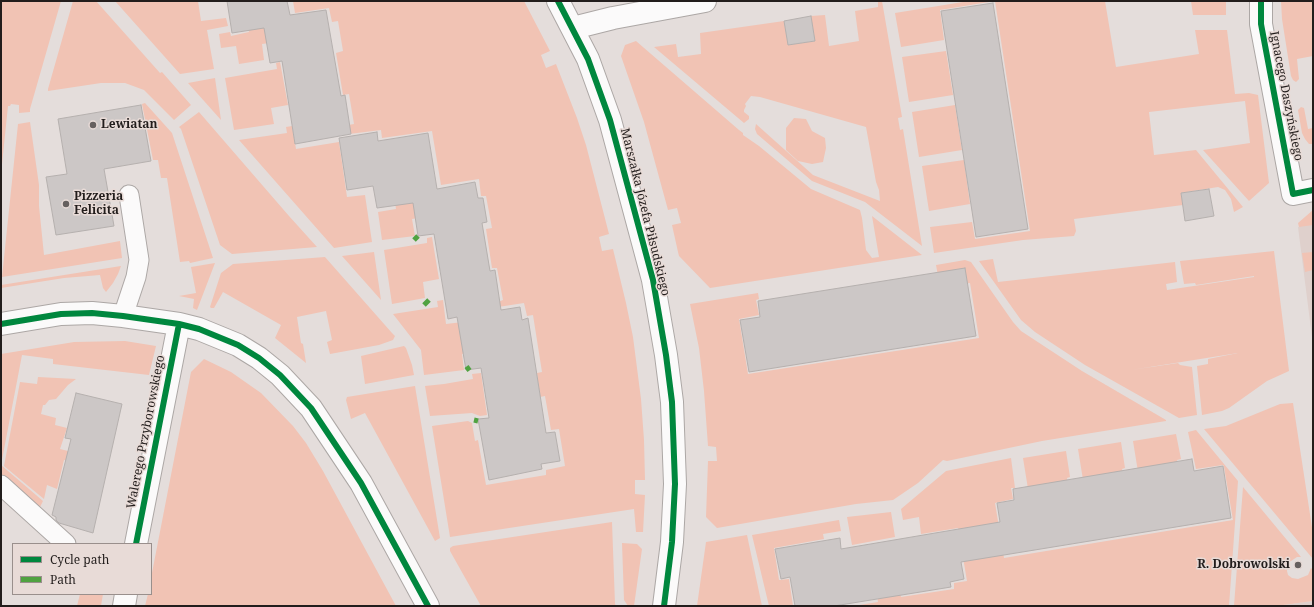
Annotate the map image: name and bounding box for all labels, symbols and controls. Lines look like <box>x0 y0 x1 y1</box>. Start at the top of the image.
street label: Ignacego Daszyńskiego <box>1266 30 1306 162</box>
place label: Lewiatan <box>101 118 157 132</box>
marker: Lewiatan <box>88 120 98 130</box>
street label: Marszałka Józefa Piłsudskiego <box>617 127 673 297</box>
place label: Pizzeria Felicita <box>74 190 123 218</box>
marker: Pizzeria Felicita <box>61 199 71 209</box>
street label: Walerego Przyborowskiego <box>124 354 168 510</box>
legend <box>12 543 152 595</box>
text: Cycle path <box>50 551 109 568</box>
place label: R. Dobrowolski <box>1197 558 1290 572</box>
marker: R. Dobrowolski <box>1293 560 1303 570</box>
text: Path <box>50 571 76 588</box>

